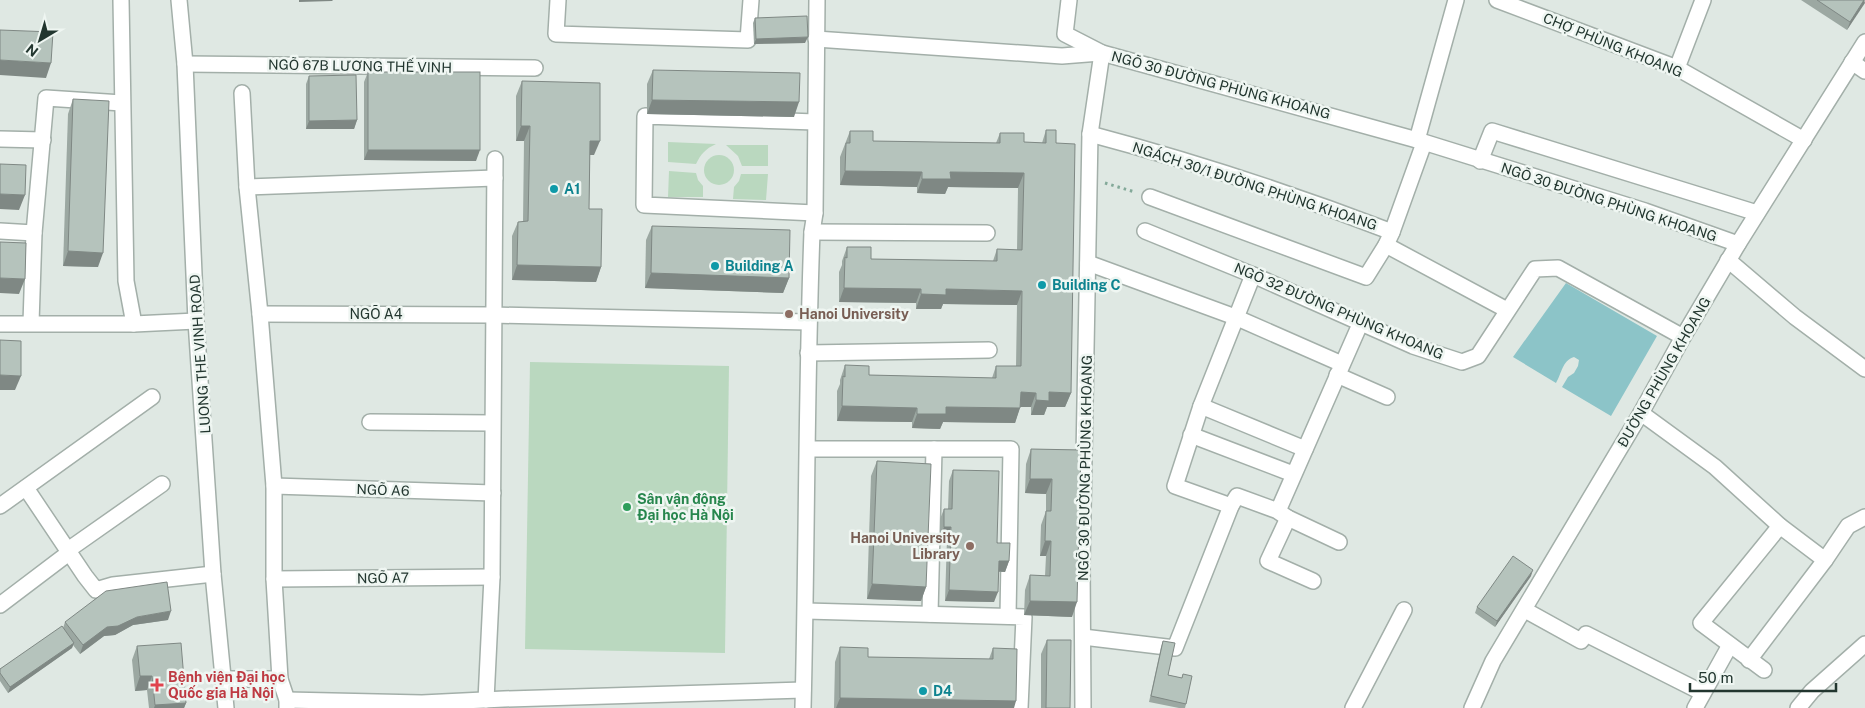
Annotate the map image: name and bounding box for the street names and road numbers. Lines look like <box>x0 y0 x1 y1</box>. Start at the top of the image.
street label: CHỢ PHÙNG KHOANG <box>1541 8 1686 80</box>
street label: NGÕ 30 ĐƯỜNG PHÙNG KHOANG <box>1110 46 1333 122</box>
street label: NGÕ 67B LƯƠNG THẾ VINH <box>268 53 452 76</box>
street label: NGÁCH 30/1 ĐƯỜNG PHÙNG KHOANG <box>1131 137 1380 233</box>
street label: NGÕ 30 ĐƯỜNG PHÙNG KHOANG <box>1499 158 1720 245</box>
street label: NGÕ 32 ĐƯỜNG PHÙNG KHOANG <box>1232 258 1447 363</box>
street label: LUONG THE VINH ROAD <box>186 274 214 434</box>
street label: ĐƯỜNG PHÙNG KHOANG <box>1613 293 1714 450</box>
street label: NGÕ A4 <box>349 305 403 322</box>
street label: NGÕ 30 ĐƯỜNG PHÙNG KHOANG <box>1073 355 1095 581</box>
street label: NGÕ A6 <box>356 480 410 499</box>
street label: NGÕ A7 <box>357 569 409 586</box>

